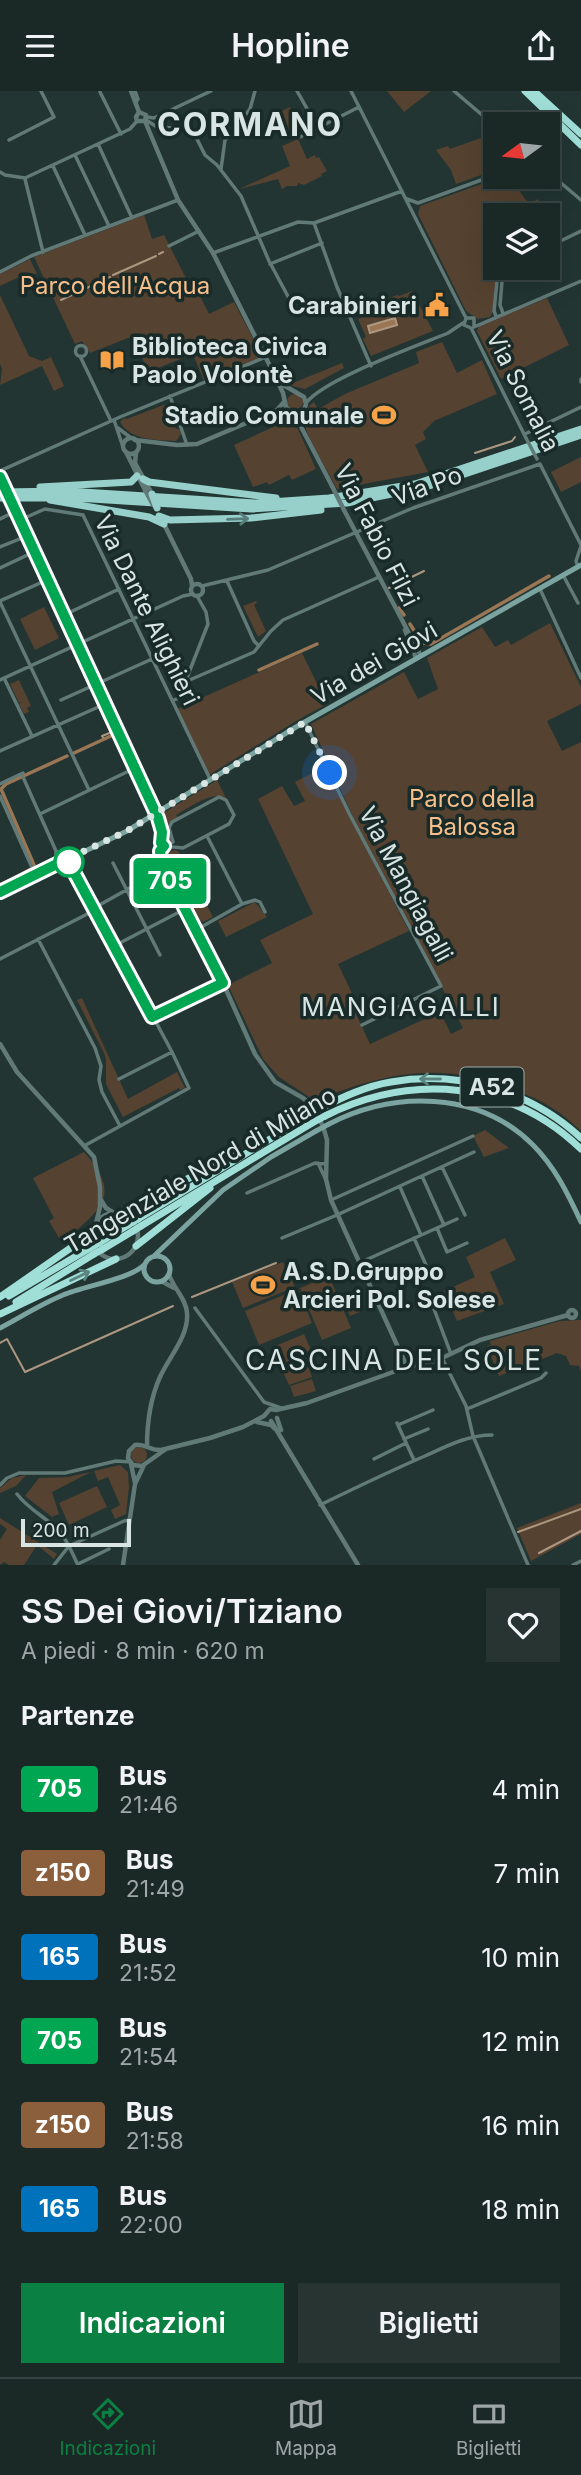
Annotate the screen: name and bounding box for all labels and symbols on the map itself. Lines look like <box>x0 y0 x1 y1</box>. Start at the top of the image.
district label: CORMANO <box>157 105 343 144</box>
north arrow <box>483 112 560 189</box>
park label: Parco dell'Acqua <box>20 271 210 300</box>
place label: Carabinieri <box>288 291 417 320</box>
public building icon: Carabinieri <box>423 291 451 319</box>
street label: Via Somalia <box>480 326 566 456</box>
place label: Biblioteca Civica Paolo Volontè <box>132 332 328 389</box>
library icon: Biblioteca Civica Paolo Volontè <box>98 346 126 374</box>
place label: Stadio Comunale <box>164 401 364 430</box>
sports icon: Stadio Comunale <box>370 401 398 429</box>
street label: Via Fabio Filzi <box>329 459 425 611</box>
street label: Via Po <box>388 460 466 512</box>
street label: Via Dante Alighieri <box>88 510 206 710</box>
one-way arrow <box>226 512 249 526</box>
street label: Via dei Giovi <box>306 615 442 711</box>
your location <box>312 755 347 790</box>
park label: Parco della Balossa <box>409 784 535 841</box>
street label: Via Mangiagalli <box>353 801 459 967</box>
unlabelled marker <box>54 847 84 877</box>
line badge: 705 <box>130 858 210 904</box>
district label: MANGIAGALLI <box>301 991 501 1022</box>
road number: A52 <box>461 1067 524 1106</box>
one-way arrow <box>419 1072 442 1086</box>
street label: Tangenziale Nord di Milano <box>59 1080 341 1260</box>
place label: A.S.D.Gruppo Arcieri Pol. Solese <box>283 1257 496 1314</box>
one-way arrow <box>69 1269 90 1282</box>
sports icon: A.S.D.Gruppo Arcieri Pol. Solese <box>249 1271 277 1299</box>
district label: CASCINA DEL SOLE <box>245 1343 543 1377</box>
scale bar <box>21 1516 131 1548</box>

